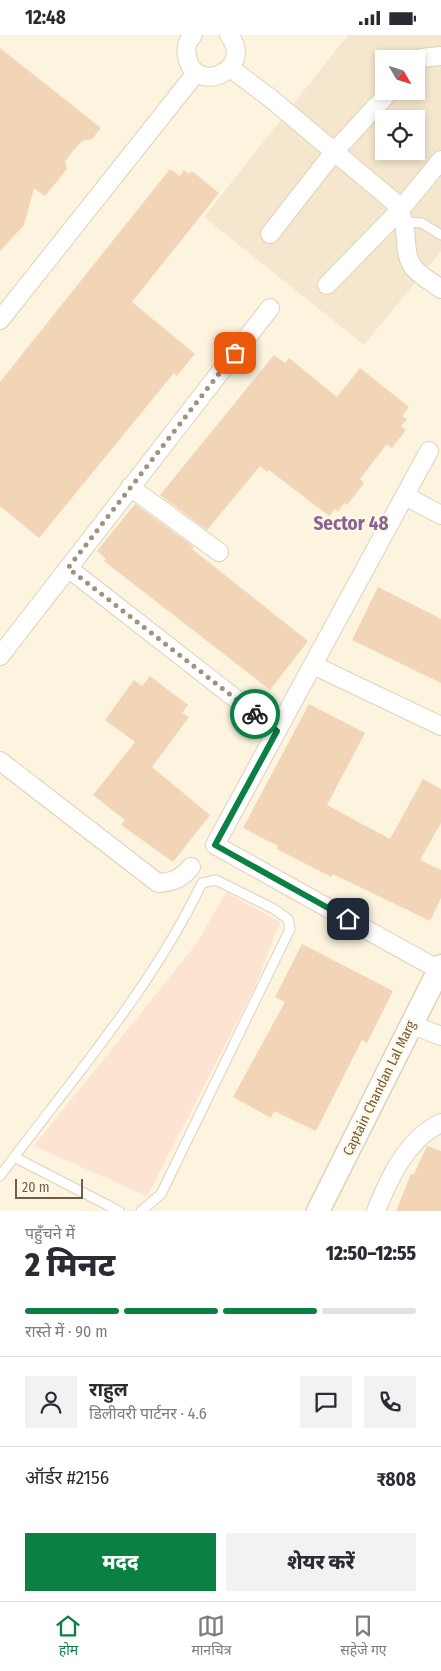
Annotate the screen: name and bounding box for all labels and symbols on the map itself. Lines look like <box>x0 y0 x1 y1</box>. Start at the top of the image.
north arrow <box>375 50 425 100</box>
pin <box>214 332 256 374</box>
district label: Sector 48 <box>314 512 388 535</box>
courier <box>230 689 280 739</box>
pin <box>327 898 369 940</box>
street label: Captain Chandan Lal Marg <box>339 1017 420 1159</box>
scale bar <box>15 1176 82 1199</box>

